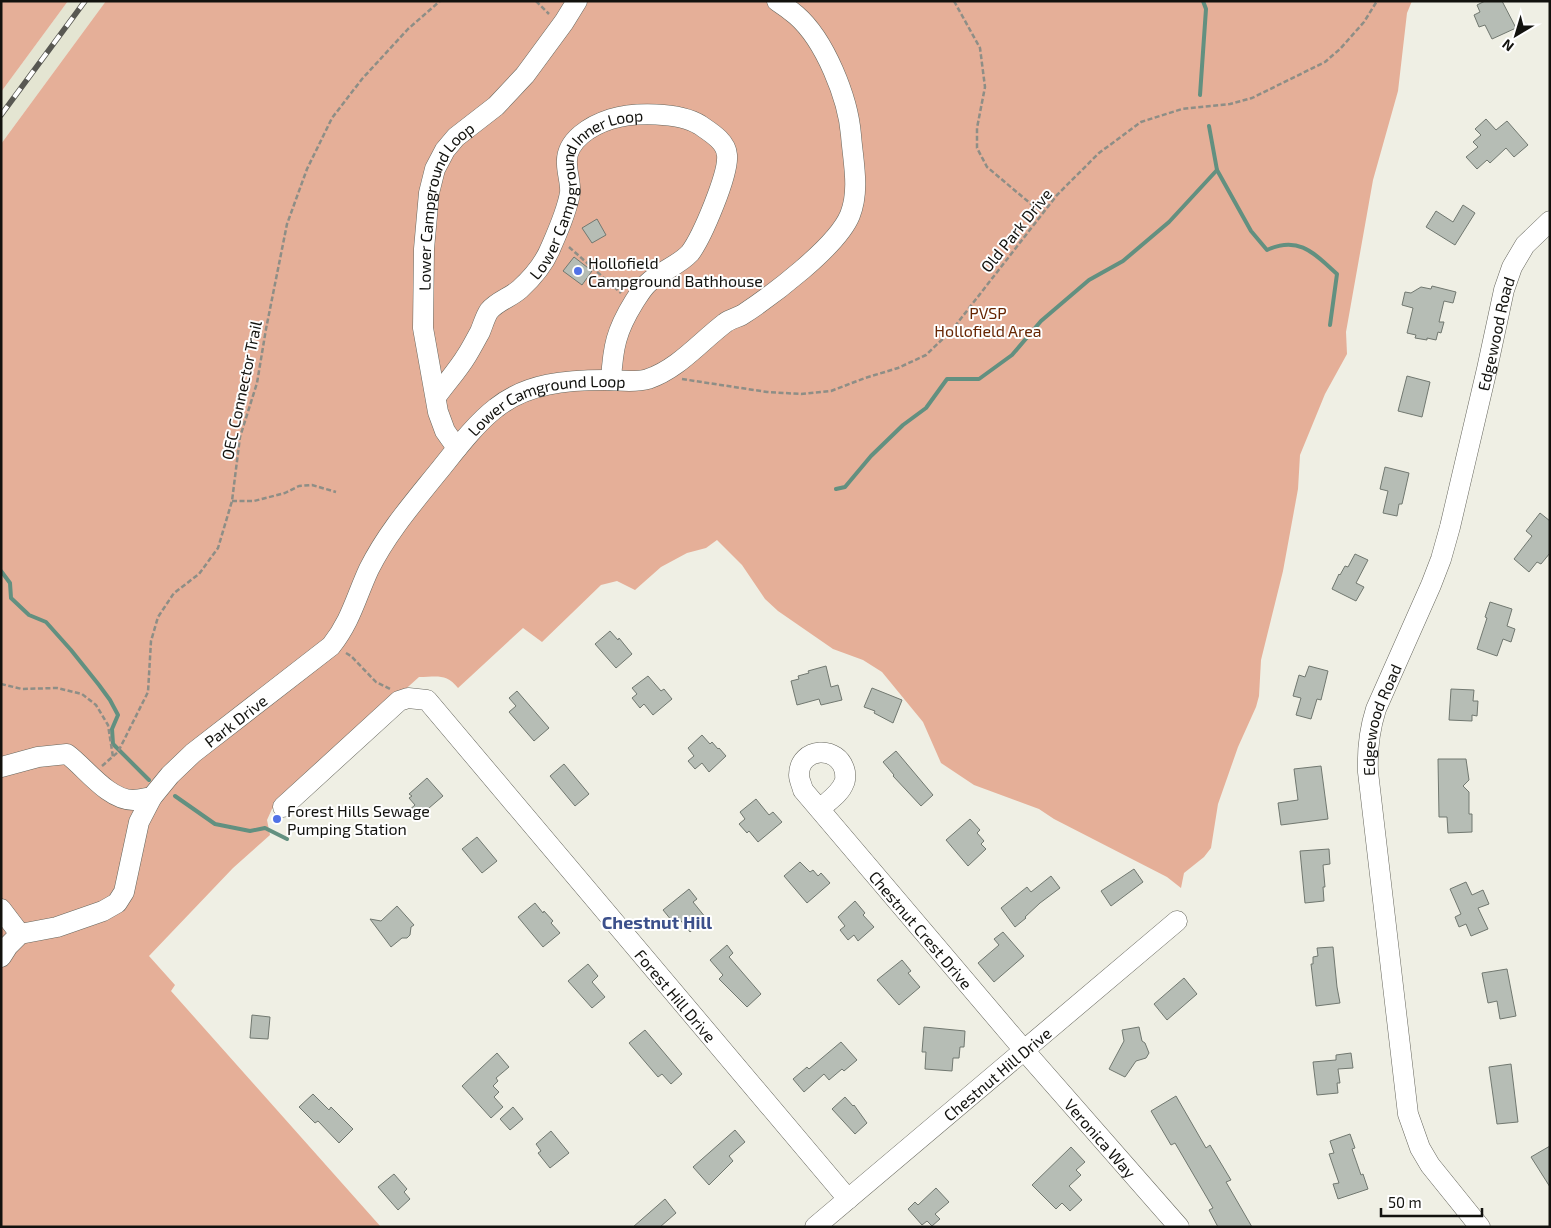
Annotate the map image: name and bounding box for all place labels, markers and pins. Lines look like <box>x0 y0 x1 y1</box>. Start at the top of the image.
place label: Hollofield Campground Bathhouse <box>588 253 763 290</box>
marker: Hollofield Campground Bathhouse <box>572 265 584 277</box>
place label: Forest Hills Sewage Pumping Station <box>287 801 430 838</box>
marker: Forest Hills Sewage Pumping Station <box>271 813 283 825</box>

